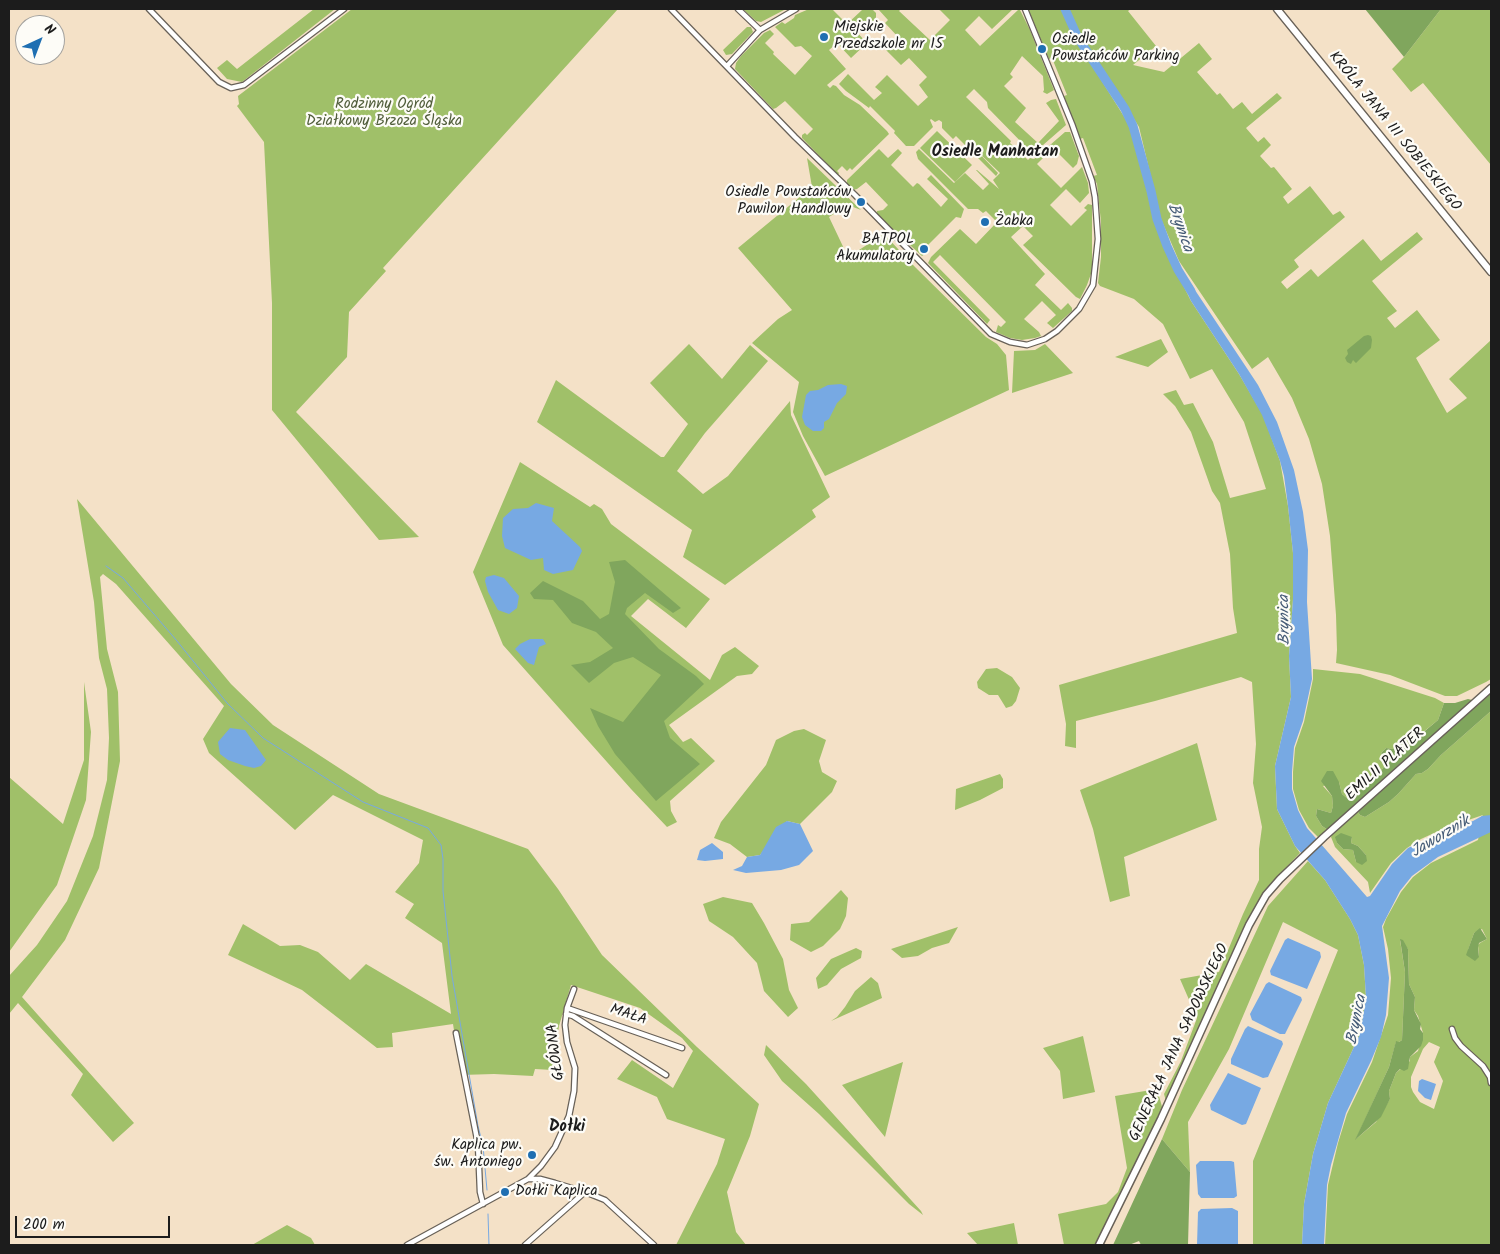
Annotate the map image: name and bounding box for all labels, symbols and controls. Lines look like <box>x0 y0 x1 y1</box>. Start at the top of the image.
north arrow <box>15 15 65 65</box>
text: N <box>39 19 60 41</box>
place label: Miejskie Przedszkole nr 15 <box>834 19 943 54</box>
marker: Miejskie Przedszkole nr 15 <box>818 31 830 43</box>
place label: Osiedle Powstańców Parking <box>1052 31 1180 66</box>
marker: Osiedle Powstańców Parking <box>1036 43 1048 55</box>
street label: KRÓLA JANA III SOBIESKIEGO <box>1324 49 1464 215</box>
park label: Rodzinny Ogród Działkowy Brzoza Śląska <box>306 96 462 131</box>
district label: Osiedle Manhatan <box>932 143 1058 163</box>
place label: Osiedle Powstańców Pawilon Handlowy <box>725 184 851 219</box>
marker: Osiedle Powstańców Pawilon Handlowy <box>855 196 867 208</box>
water label: Brynica <box>1162 201 1196 255</box>
place label: Żabka <box>995 213 1033 231</box>
marker: Żabka <box>979 216 991 228</box>
place label: BATPOL Akumulatory <box>836 231 914 266</box>
marker: BATPOL Akumulatory <box>918 243 930 255</box>
water label: Brynica <box>1276 595 1296 645</box>
street label: EMILII PLATER <box>1343 725 1429 805</box>
water label: Jaworznik <box>1408 813 1474 863</box>
street label: GENERAŁA JANA SADOWSKIEGO <box>1126 942 1234 1144</box>
water label: Brynica <box>1344 994 1372 1046</box>
street label: MAŁA <box>607 1001 649 1031</box>
street label: GŁÓWNA <box>545 1023 569 1081</box>
district label: Dołki <box>549 1118 585 1138</box>
place label: Kaplica pw. św. Antoniego <box>434 1137 522 1172</box>
marker: Kaplica pw. św. Antoniego <box>526 1149 538 1161</box>
place label: Dołki Kaplica <box>515 1183 598 1201</box>
marker: Dołki Kaplica <box>499 1186 511 1198</box>
scale bar <box>18 1206 172 1238</box>
text: 200 m <box>23 1213 65 1237</box>

